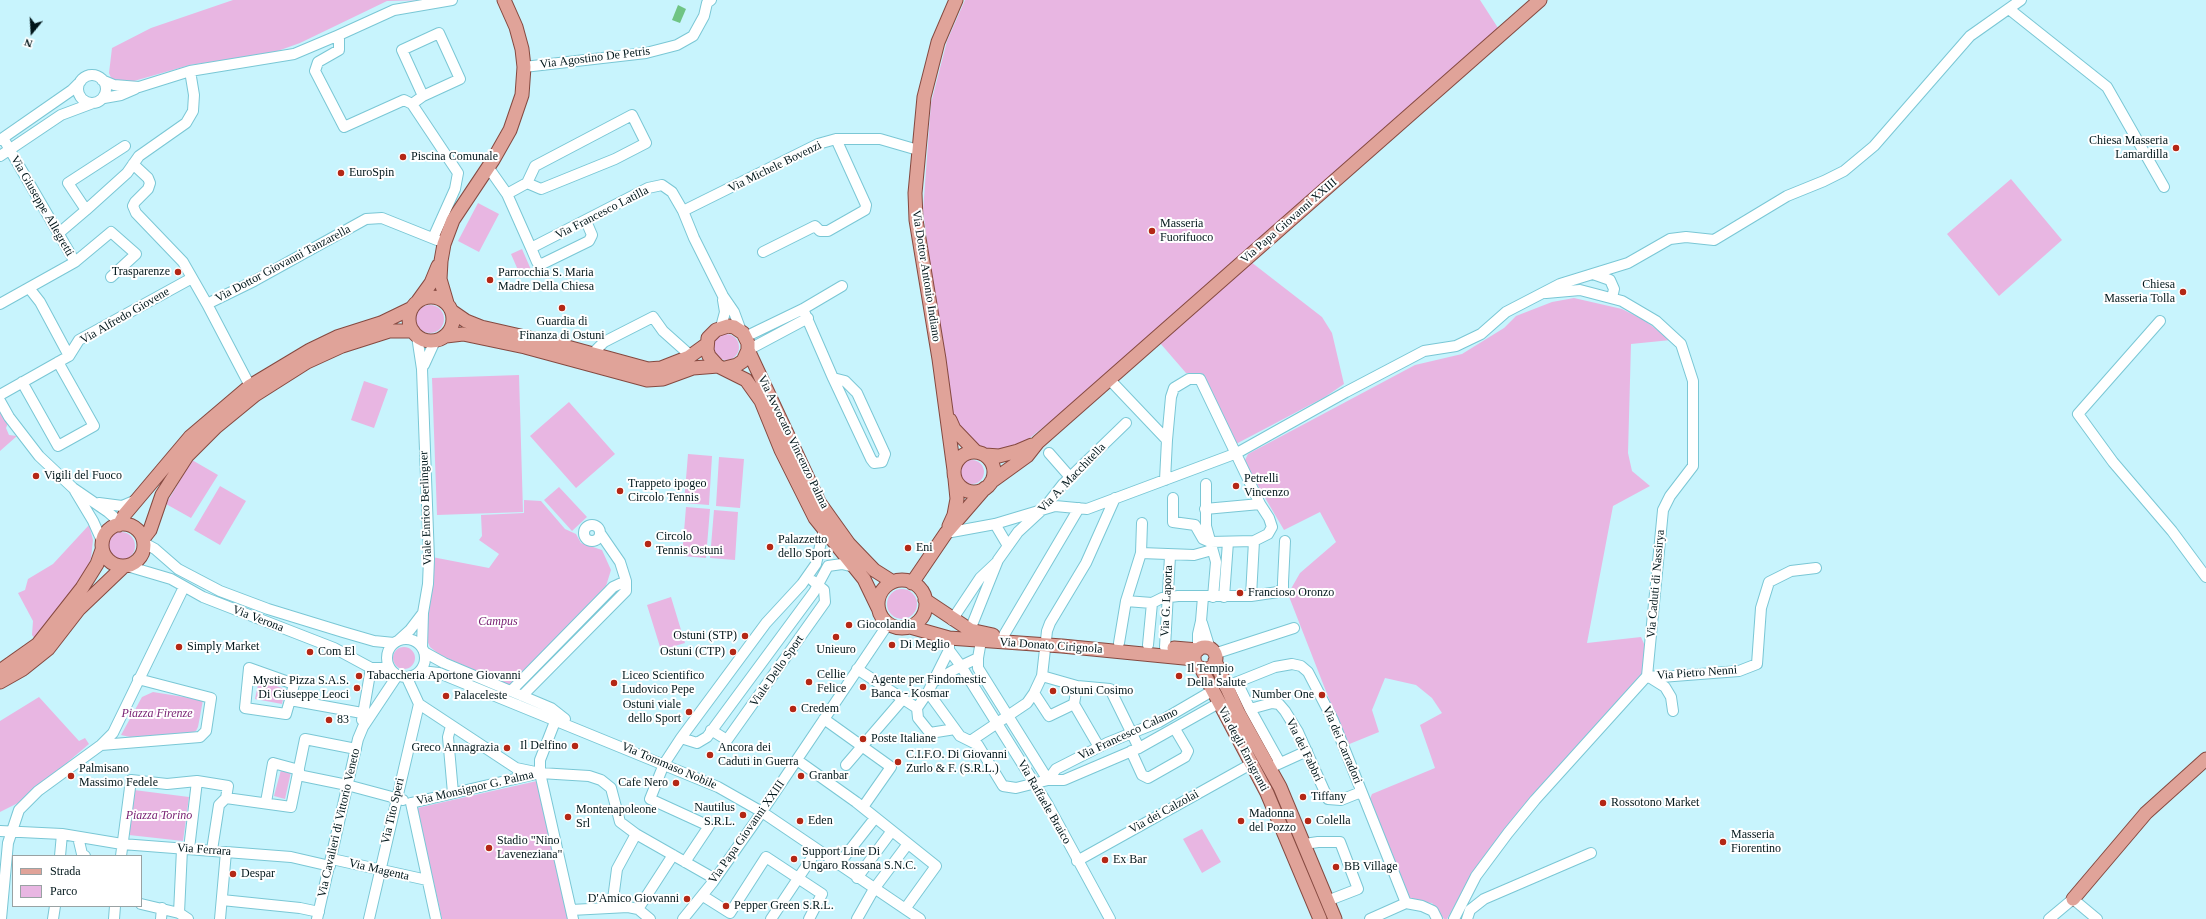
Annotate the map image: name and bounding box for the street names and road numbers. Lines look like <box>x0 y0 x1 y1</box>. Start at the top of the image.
street label: Via Agostino De Petris <box>539 44 651 72</box>
street label: Via Michele Bovenzi <box>726 138 824 196</box>
street label: Via Giuseppe Allegretti <box>7 153 77 259</box>
street label: Via Papa Giovanni XXIII <box>1238 175 1340 267</box>
street label: Via Francesco Latilla <box>553 183 651 243</box>
street label: Via Dottor Antonio Indiano <box>908 209 944 343</box>
street label: Via Dottor Giovanni Tanzarella <box>213 222 353 306</box>
street label: Via Alfredo Giovene <box>78 285 172 347</box>
street label: Via Avvocato Vincenzo Palma <box>754 373 832 511</box>
street label: Via A. Macchitella <box>1035 440 1109 516</box>
street label: Viale Enrico Berlinguer <box>417 450 435 566</box>
street label: Via Caduti di Nassirya <box>1644 529 1668 639</box>
street label: Via G. Laporta <box>1158 565 1176 637</box>
street label: Via Verona <box>230 603 286 635</box>
street label: Viale Dello Sport <box>747 632 807 710</box>
street label: Via Donato Cirignola <box>999 635 1103 657</box>
street label: Via Pietro Nenni <box>1656 663 1738 683</box>
street label: Via degli Emigranti <box>1214 704 1272 794</box>
street label: Via dei Carradori <box>1319 704 1365 786</box>
street label: Via Francesco Calamo <box>1076 705 1180 763</box>
street label: Via dei Fabbri <box>1282 716 1326 784</box>
street label: Via Tommaso Nobile <box>619 739 719 793</box>
street label: Via Cavalieri di Vittorio Veneto <box>315 747 363 899</box>
street label: Via Raffaele Braico <box>1014 757 1074 847</box>
street label: Via Monsignor G. Palma <box>415 767 535 809</box>
street label: Via Tito Speri <box>378 776 408 846</box>
street label: Via Papa Giovanni XXIII <box>706 778 788 886</box>
street label: Via dei Calzolai <box>1127 787 1201 837</box>
street label: Via Ferrara <box>176 841 232 859</box>
street label: Via Magenta <box>347 856 411 884</box>

